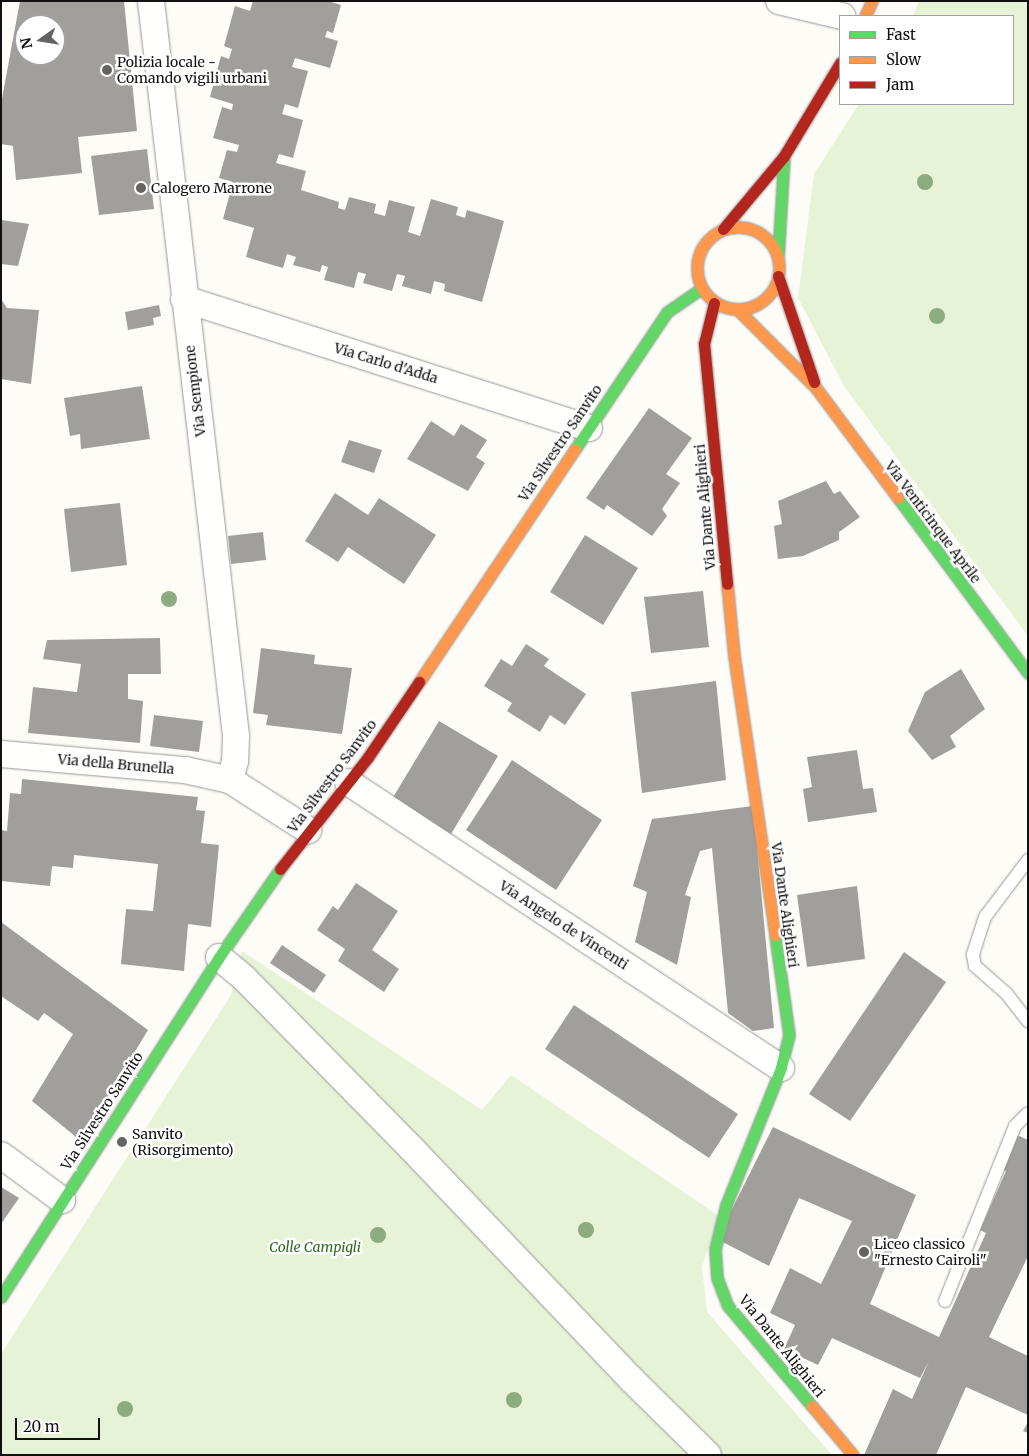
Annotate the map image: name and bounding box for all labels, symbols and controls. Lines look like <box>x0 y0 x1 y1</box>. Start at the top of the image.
north arrow <box>15 15 65 65</box>
legend <box>839 15 1014 105</box>
text: Fast <box>886 25 916 44</box>
text: N <box>16 36 36 51</box>
text: Slow <box>886 50 921 69</box>
place label: Polizia locale - Comando vigili urbani <box>117 54 267 86</box>
marker: Polizia locale - Comando vigili urbani <box>101 64 113 76</box>
text: Jam <box>886 75 914 94</box>
place label: Calogero Marrone <box>151 180 272 196</box>
marker: Calogero Marrone <box>135 182 147 194</box>
street label: Via Carlo d'Adda <box>332 339 440 387</box>
street label: Via Sempione <box>181 344 209 438</box>
street label: Via Silvestro Sanvito <box>515 381 605 505</box>
street label: Via Dante Alighieri <box>691 443 719 571</box>
street label: Via Venticinque Aprile <box>882 458 984 586</box>
street label: Via Silvestro Sanvito <box>284 716 380 836</box>
street label: Via della Brunella <box>57 751 175 777</box>
street label: Via Dante Alighieri <box>768 841 802 969</box>
street label: Via Angelo de Vincenti <box>496 877 632 973</box>
street label: Via Silvestro Sanvito <box>58 1049 146 1173</box>
place label: Sanvito (Risorgimento) <box>132 1126 233 1158</box>
marker: Sanvito (Risorgimento) <box>116 1136 128 1148</box>
place label: Liceo classico "Ernesto Cairoli" <box>874 1236 987 1268</box>
park label: Colle Campigli <box>269 1239 361 1255</box>
marker: Liceo classico "Ernesto Cairoli" <box>858 1246 870 1258</box>
street label: Via Dante Alighieri <box>736 1292 828 1400</box>
scale bar <box>18 1408 102 1440</box>
text: 20 m <box>23 1417 60 1436</box>

